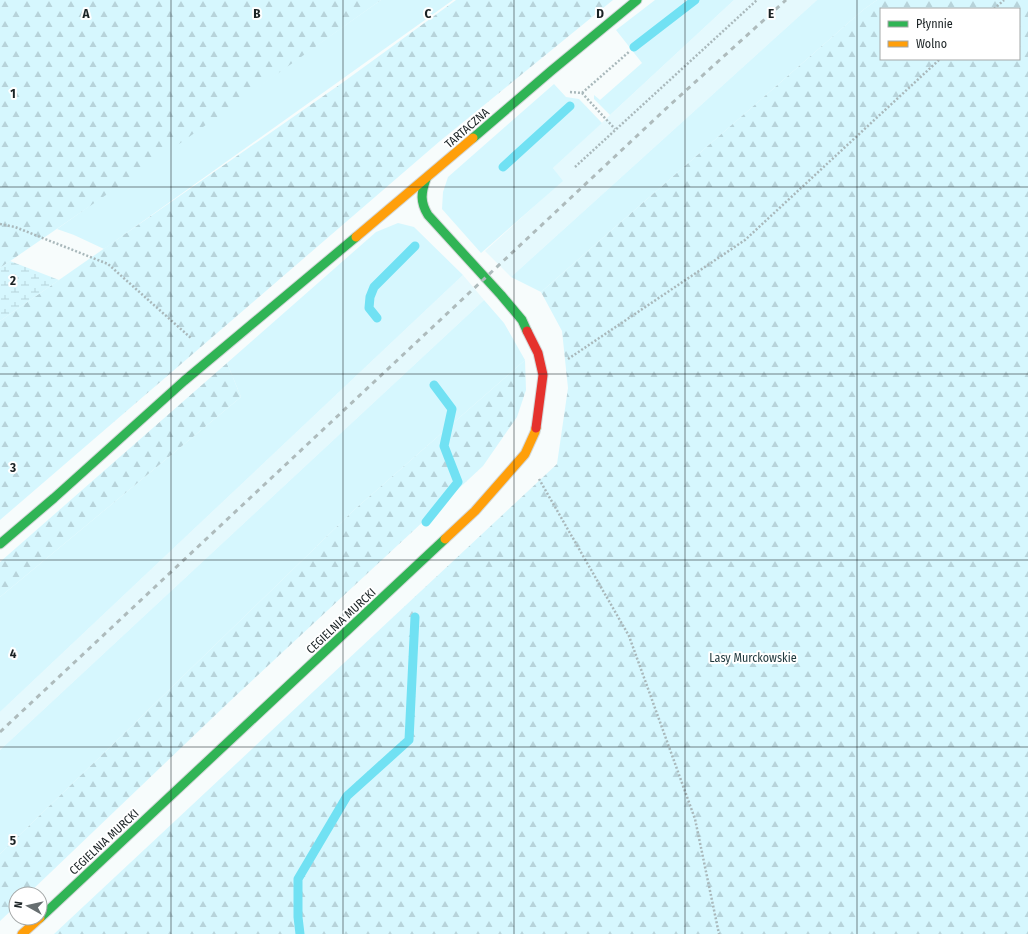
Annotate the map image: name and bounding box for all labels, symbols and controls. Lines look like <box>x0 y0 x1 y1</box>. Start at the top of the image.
text: A <box>81 6 90 21</box>
text: B <box>253 6 261 21</box>
text: C <box>425 6 432 21</box>
text: D <box>596 6 604 21</box>
text: E <box>768 6 774 21</box>
legend <box>880 8 1020 60</box>
text: Płynnie <box>916 17 953 31</box>
text: Wolno <box>916 37 947 51</box>
text: 1 <box>10 86 16 101</box>
street label: TARTACZNA <box>442 105 492 151</box>
text: 2 <box>9 273 16 288</box>
text: 3 <box>9 460 16 475</box>
street label: CEGIELNIA MURCKI <box>303 585 379 657</box>
text: 4 <box>10 646 17 661</box>
park label: Lasy Murckowskie <box>709 651 797 665</box>
street label: CEGIELNIA MURCKI <box>66 806 142 878</box>
text: 5 <box>10 833 16 848</box>
north arrow <box>8 886 48 926</box>
text: N <box>12 901 25 909</box>

